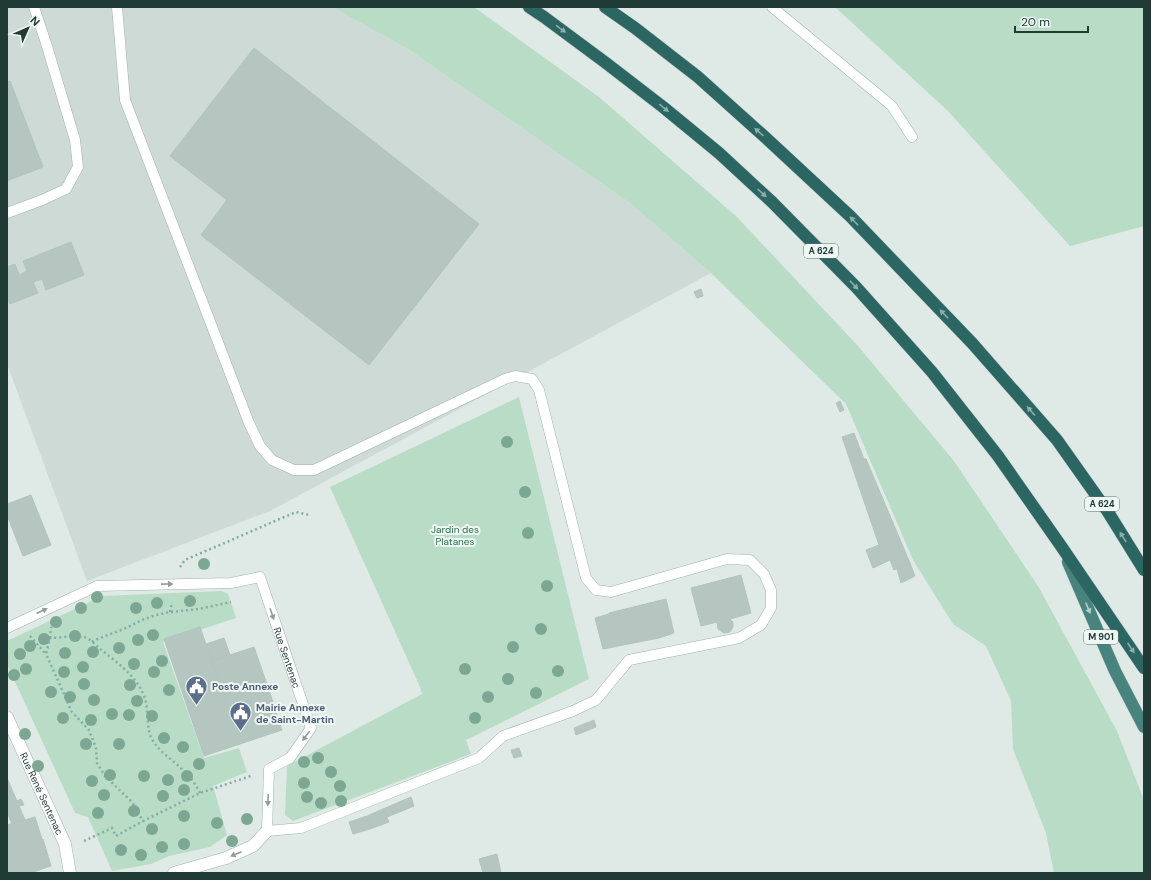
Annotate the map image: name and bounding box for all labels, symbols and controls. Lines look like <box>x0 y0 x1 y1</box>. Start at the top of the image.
north arrow <box>8 8 48 48</box>
scale bar <box>1015 8 1088 34</box>
text: N <box>27 13 43 29</box>
text: 20 m <box>1021 14 1050 30</box>
one-way arrow <box>555 25 566 33</box>
one-way arrow <box>659 103 670 112</box>
one-way arrow <box>754 127 764 137</box>
one-way arrow <box>758 188 767 197</box>
one-way arrow <box>849 216 859 226</box>
road number: A 624 <box>804 244 838 258</box>
one-way arrow <box>849 280 859 290</box>
one-way arrow <box>939 309 949 319</box>
one-way arrow <box>1027 405 1036 416</box>
road number: A 624 <box>1085 497 1119 511</box>
park label: Jardin des Platanes <box>431 523 479 548</box>
one-way arrow <box>1120 531 1127 543</box>
one-way arrow <box>161 581 174 587</box>
one-way arrow <box>1085 602 1091 613</box>
one-way arrow <box>37 608 48 614</box>
one-way arrow <box>269 608 275 620</box>
street label: Rue Sentenac <box>271 625 304 690</box>
road number: M 901 <box>1084 630 1118 644</box>
one-way arrow <box>1127 642 1135 653</box>
public building icon: Poste Annexe <box>184 673 210 706</box>
place label: Poste Annexe <box>212 680 278 693</box>
public building icon: Mairie Annexe de Saint-Martin <box>228 700 254 733</box>
place label: Mairie Annexe de Saint-Martin <box>256 701 334 726</box>
one-way arrow <box>302 730 310 741</box>
street label: Rue René Sentenac <box>17 750 66 837</box>
one-way arrow <box>265 794 271 807</box>
one-way arrow <box>229 851 241 857</box>

